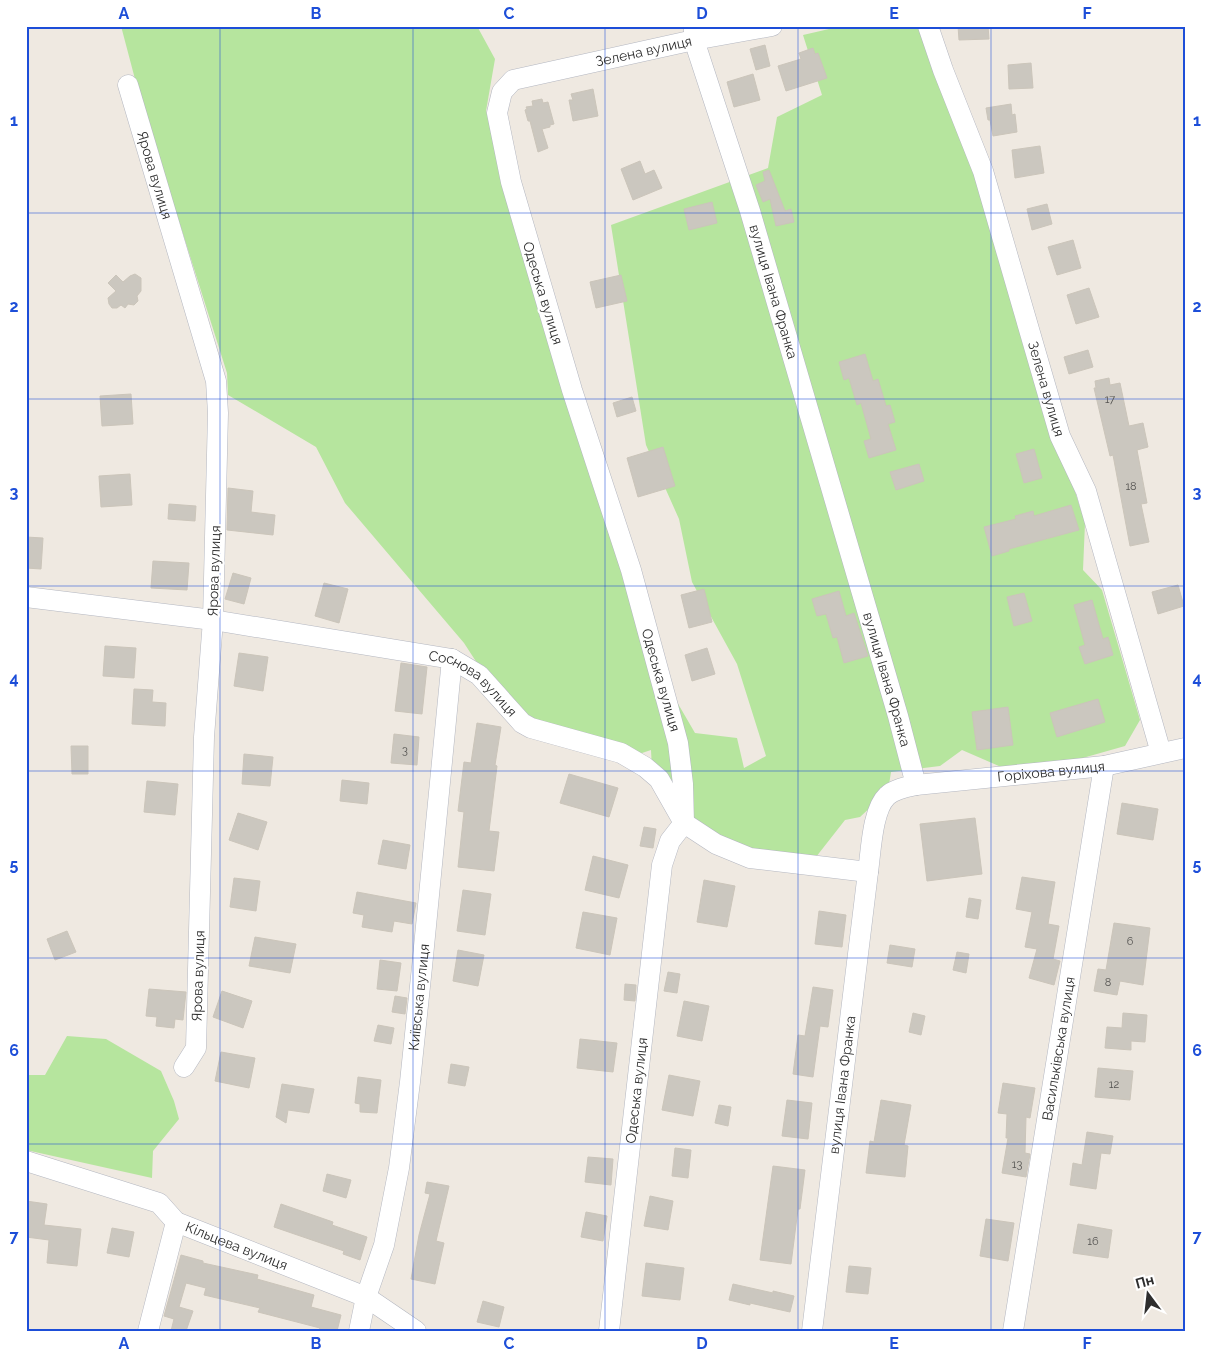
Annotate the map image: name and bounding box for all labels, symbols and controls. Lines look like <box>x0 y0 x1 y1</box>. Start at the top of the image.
text: A <box>119 4 130 23</box>
text: B <box>311 4 322 23</box>
text: C <box>504 4 515 23</box>
text: D <box>696 4 708 23</box>
text: E <box>889 4 899 23</box>
text: F <box>1082 4 1092 23</box>
street label: Зелена вулиця <box>594 33 693 70</box>
text: 1 <box>10 111 18 130</box>
text: 1 <box>1193 111 1201 130</box>
street label: Ярова вулиця <box>134 129 175 221</box>
street label: вулиця Івана Франка <box>746 223 801 361</box>
street label: Одеська вулиця <box>520 240 566 346</box>
text: 2 <box>9 297 19 316</box>
text: 2 <box>1192 297 1202 316</box>
street label: Зелена вулиця <box>1025 339 1068 438</box>
house number: 17 <box>1105 393 1115 406</box>
house number: 18 <box>1125 480 1137 493</box>
text: 3 <box>10 483 19 502</box>
text: 3 <box>1193 483 1202 502</box>
street label: Ярова вулиця <box>204 525 224 617</box>
street label: вулиця Івана Франка <box>860 610 914 748</box>
street label: Одеська вулиця <box>639 627 683 733</box>
street label: Соснова вулиця <box>428 647 520 720</box>
text: 4 <box>9 669 19 688</box>
text: 4 <box>1192 669 1202 688</box>
house number: 3 <box>402 744 408 757</box>
street label: Горіхова вулиця <box>996 758 1106 785</box>
text: 5 <box>10 855 19 874</box>
text: 5 <box>1193 855 1202 874</box>
street label: Ярова вулиця <box>188 930 208 1022</box>
house number: 6 <box>1127 935 1134 948</box>
street label: Київська вулиця <box>405 943 432 1052</box>
street label: Васильківська вулиця <box>1039 976 1078 1122</box>
house number: 8 <box>1105 976 1111 989</box>
street label: вулиця Івана Франка <box>826 1015 858 1155</box>
street label: Одеська вулиця <box>622 1037 650 1144</box>
text: 6 <box>9 1041 19 1060</box>
text: 6 <box>1192 1041 1202 1060</box>
house number: 12 <box>1109 1078 1119 1091</box>
house number: 13 <box>1012 1158 1022 1171</box>
street label: Кільцева вулиця <box>183 1219 290 1273</box>
text: 7 <box>10 1227 19 1246</box>
text: 7 <box>1193 1227 1202 1246</box>
house number: 16 <box>1087 1235 1099 1248</box>
north arrow <box>1124 1270 1174 1320</box>
text: Пн <box>1134 1271 1156 1292</box>
text: A <box>119 1334 130 1353</box>
text: B <box>311 1334 322 1353</box>
text: C <box>504 1334 515 1353</box>
text: D <box>696 1334 708 1353</box>
text: E <box>889 1334 899 1353</box>
text: F <box>1082 1334 1092 1353</box>

